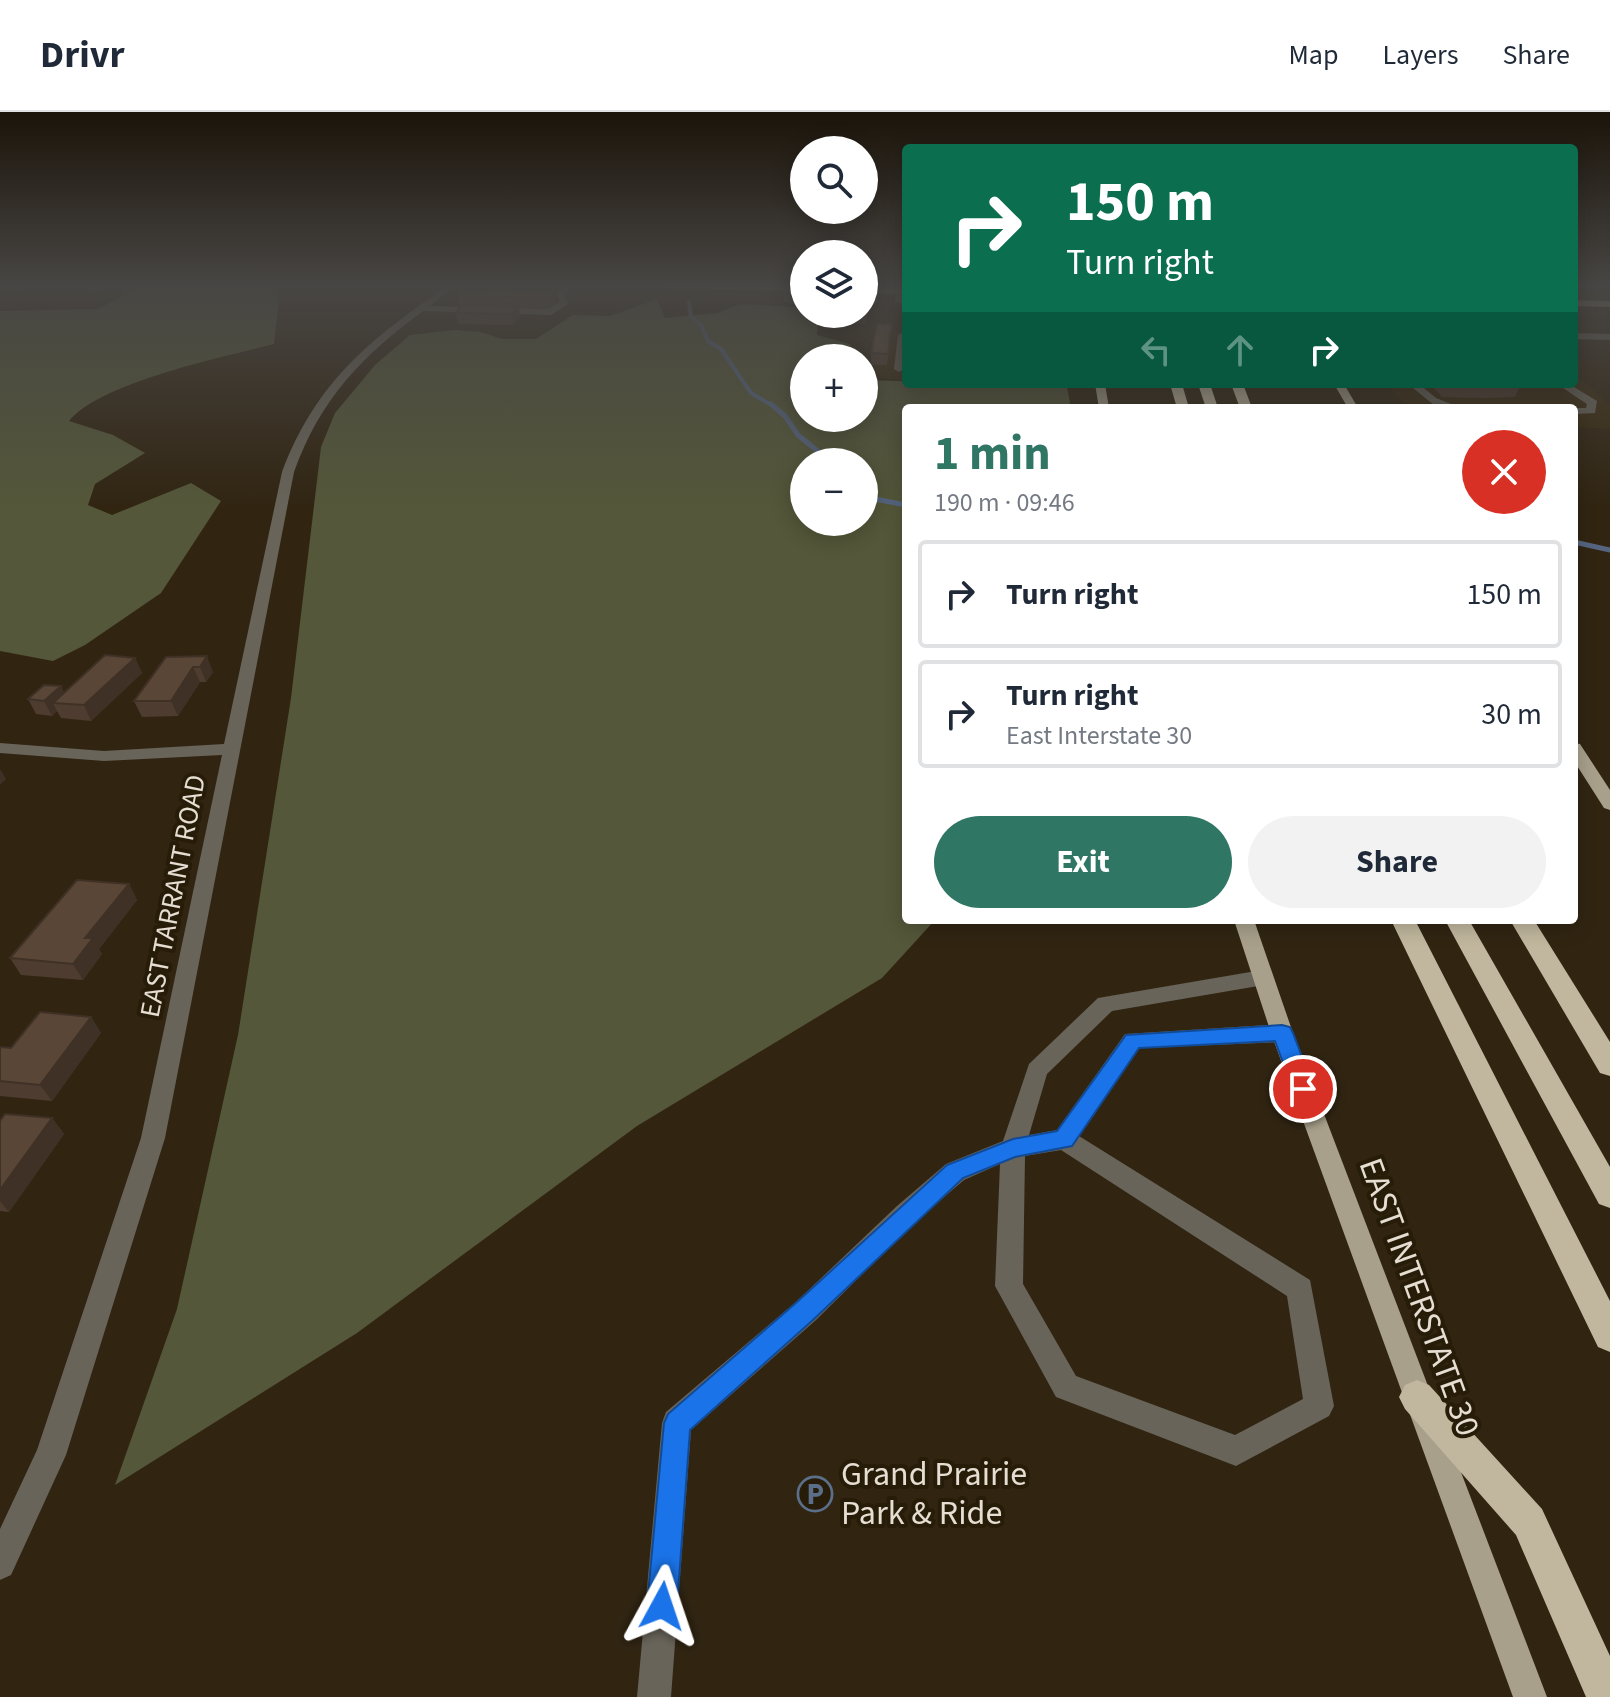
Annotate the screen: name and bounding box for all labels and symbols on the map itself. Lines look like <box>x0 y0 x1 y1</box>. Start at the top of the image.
street label: EAST TARRANT ROAD <box>130 771 216 1021</box>
pin <box>1269 1055 1337 1123</box>
street label: EAST INTERSTATE 30 <box>1346 1151 1492 1443</box>
place label: Grand Prairie Park & Ride <box>841 1450 1027 1538</box>
parking icon: Grand Prairie Park & Ride <box>796 1475 834 1513</box>
position arrow <box>620 1564 704 1648</box>

